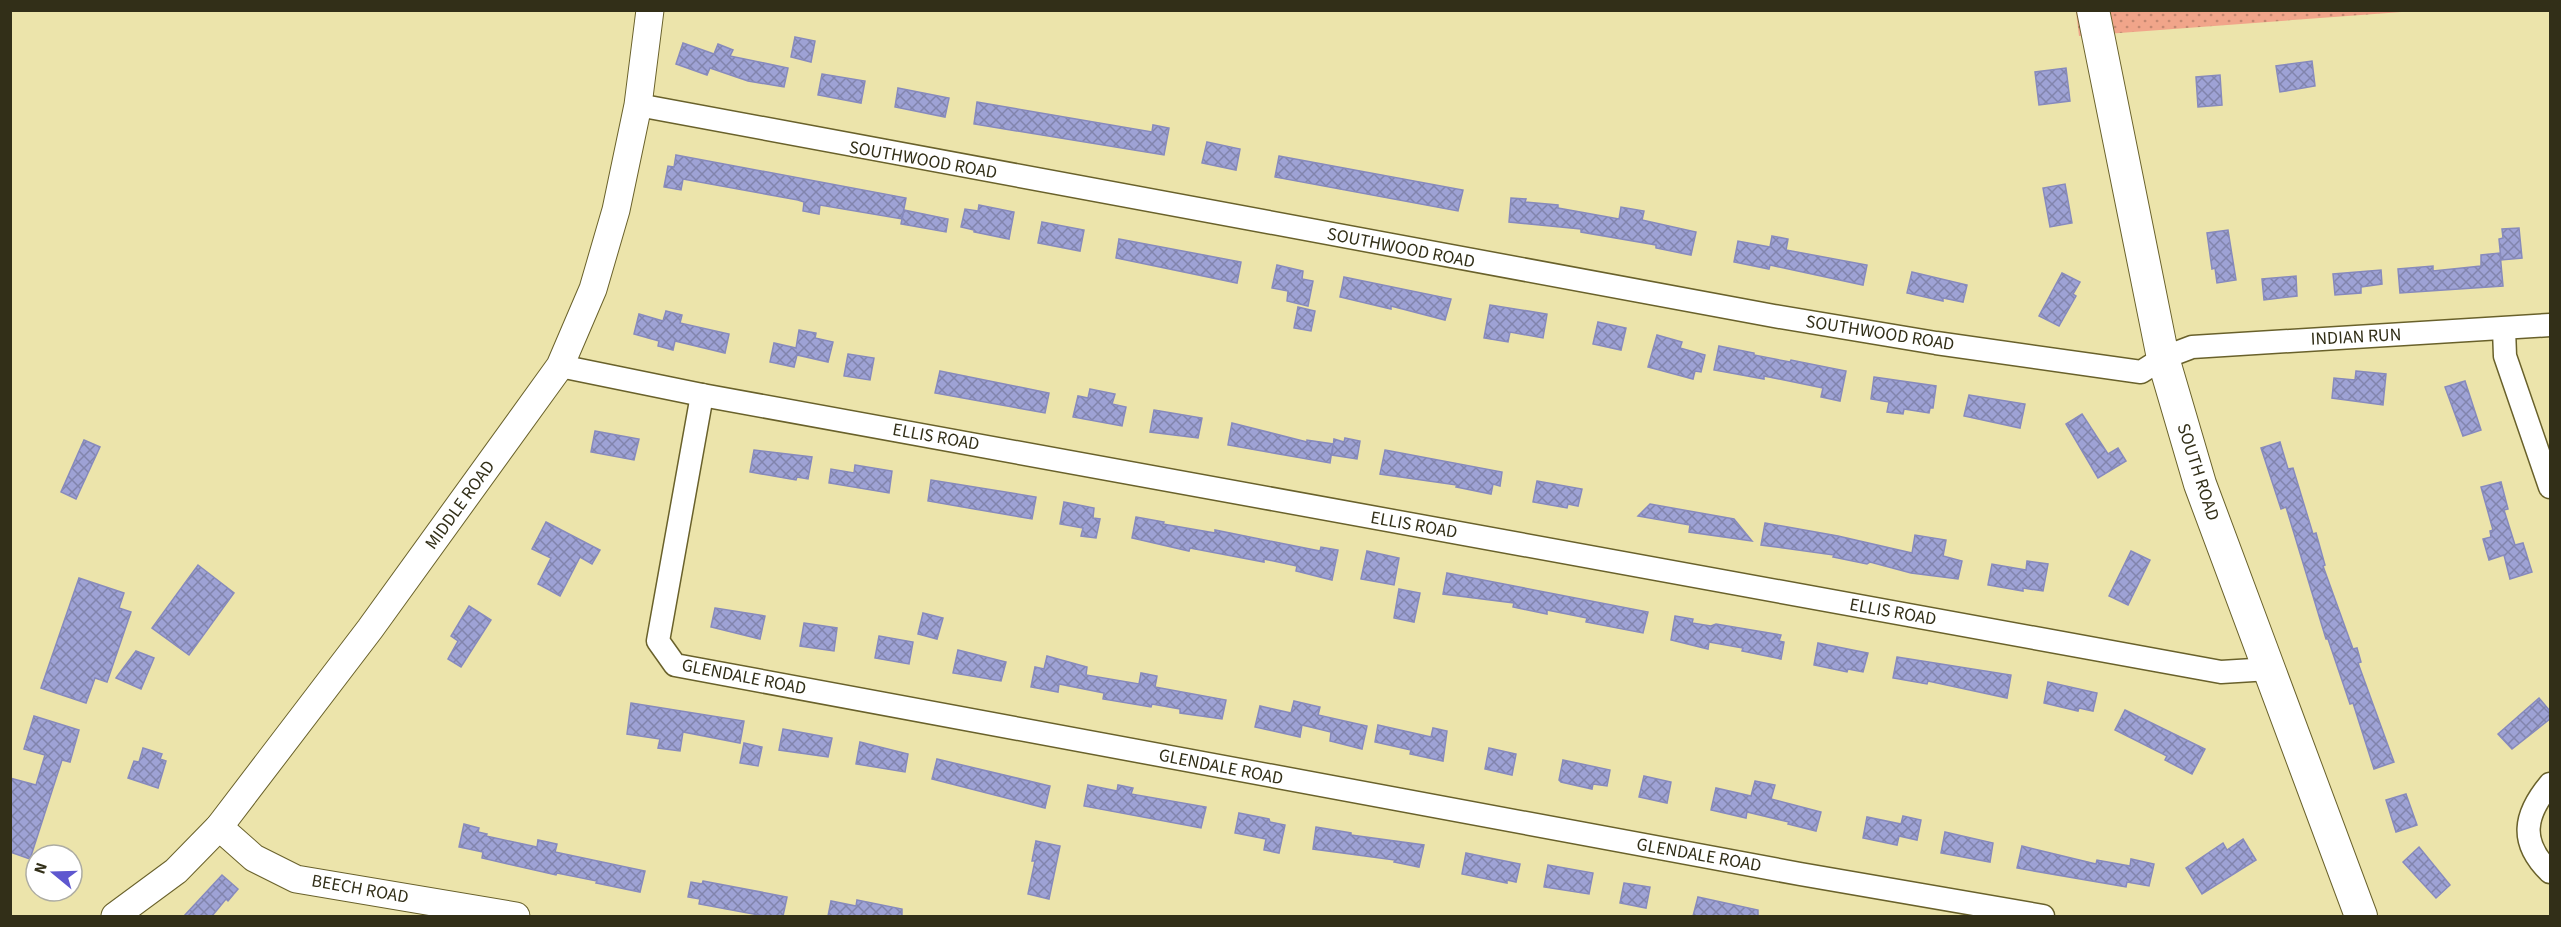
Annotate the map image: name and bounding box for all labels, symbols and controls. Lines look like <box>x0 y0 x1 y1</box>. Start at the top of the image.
street label: SOUTHWOOD ROAD <box>847 135 999 185</box>
street label: SOUTHWOOD ROAD <box>1325 221 1477 275</box>
street label: SOUTHWOOD ROAD <box>1804 309 1956 357</box>
street label: INDIAN RUN <box>2310 322 2402 352</box>
street label: ELLIS ROAD <box>891 417 981 457</box>
street label: SOUTH ROAD <box>2171 420 2225 524</box>
street label: MIDDLE ROAD <box>419 455 501 555</box>
street label: ELLIS ROAD <box>1369 505 1459 545</box>
street label: ELLIS ROAD <box>1848 592 1938 632</box>
street label: GLENDALE ROAD <box>680 653 808 701</box>
street label: GLENDALE ROAD <box>1157 743 1285 791</box>
street label: GLENDALE ROAD <box>1635 832 1763 878</box>
north arrow <box>24 843 84 903</box>
text: N <box>29 860 53 877</box>
street label: BEECH ROAD <box>310 868 410 910</box>

